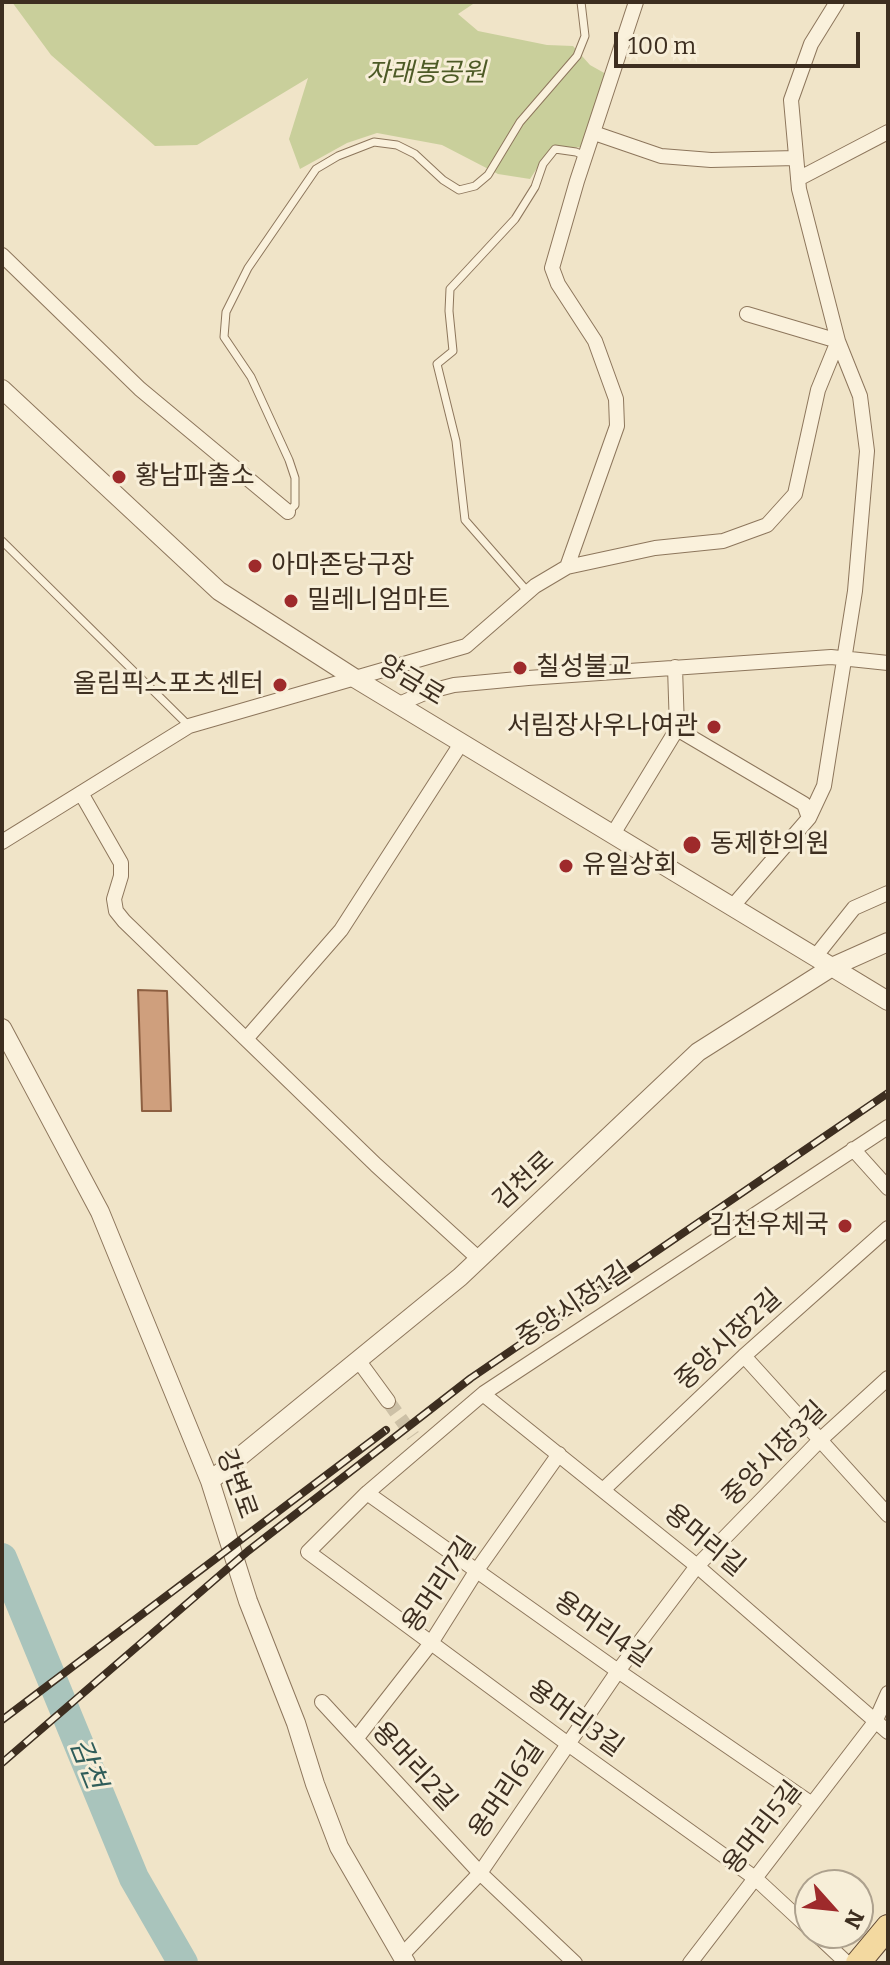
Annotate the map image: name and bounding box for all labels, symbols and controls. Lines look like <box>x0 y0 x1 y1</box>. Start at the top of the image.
scale bar <box>618 16 864 66</box>
text: 100 m <box>628 32 696 60</box>
park label: 자래봉공원 <box>366 58 486 90</box>
place label: 황남파출소 <box>135 461 255 493</box>
marker: 황남파출소 <box>110 468 128 486</box>
place label: 아마존당구장 <box>271 550 415 582</box>
marker: 아마존당구장 <box>246 557 264 575</box>
place label: 밀레니엄마트 <box>307 585 451 617</box>
marker: 밀레니엄마트 <box>282 592 300 610</box>
street label: 양금로 <box>372 649 450 713</box>
place label: 칠성불교 <box>536 652 632 684</box>
marker: 칠성불교 <box>511 659 529 677</box>
place label: 올림픽스포츠센터 <box>73 669 264 701</box>
marker: 올림픽스포츠센터 <box>271 676 289 694</box>
place label: 서림장사우나여관 <box>507 711 698 743</box>
marker: 서림장사우나여관 <box>705 718 723 736</box>
place label: 동제한의원 <box>710 829 830 861</box>
marker: 동제한의원 <box>681 834 703 856</box>
place label: 유일상회 <box>582 850 678 882</box>
marker: 유일상회 <box>557 857 575 875</box>
street label: 김천로 <box>487 1145 561 1217</box>
place label: 김천우체국 <box>709 1210 829 1242</box>
marker: 김천우체국 <box>836 1217 854 1235</box>
street label: 중앙시장1길 <box>511 1256 637 1354</box>
street label: 중앙시장2길 <box>669 1283 789 1397</box>
street label: 중앙시장3길 <box>716 1395 834 1513</box>
street label: 강변로 <box>209 1445 263 1523</box>
street label: 용머리길 <box>657 1498 751 1584</box>
street label: 용머리7길 <box>397 1531 483 1639</box>
street label: 용머리4길 <box>548 1585 656 1675</box>
street label: 용머리3길 <box>521 1674 629 1764</box>
street label: 용머리2길 <box>365 1716 463 1818</box>
water label: 감천 <box>62 1734 112 1794</box>
street label: 용머리6길 <box>463 1735 551 1845</box>
street label: 용머리5길 <box>717 1775 809 1881</box>
north arrow <box>794 1869 874 1949</box>
text: N <box>838 1906 870 1933</box>

